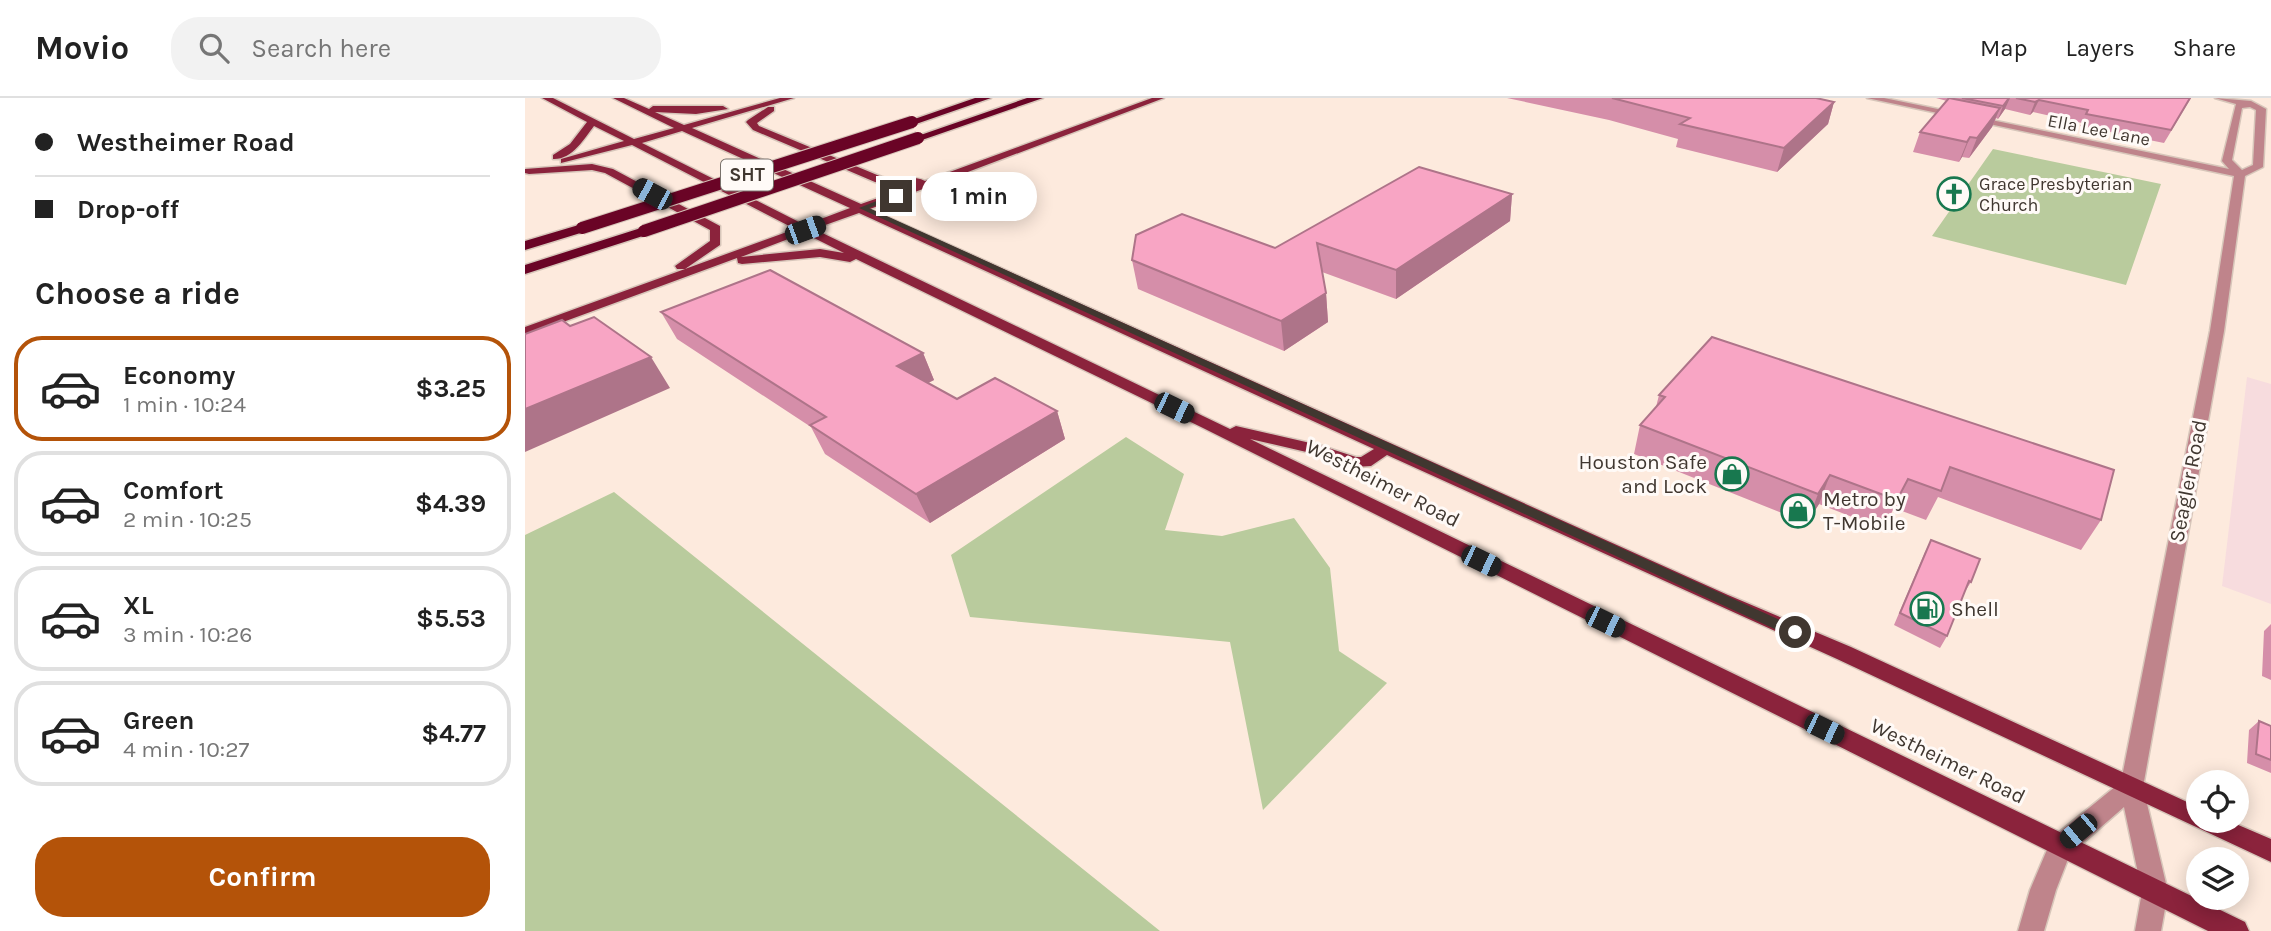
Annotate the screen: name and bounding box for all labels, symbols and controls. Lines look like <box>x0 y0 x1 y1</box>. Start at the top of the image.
search box <box>171 17 661 80</box>
text: Movio <box>35 29 129 67</box>
icon: search <box>195 29 233 67</box>
text: Search here <box>251 33 391 64</box>
text: Map <box>1980 34 2028 62</box>
text: Layers <box>2066 34 2135 62</box>
text: Share <box>2173 34 2236 62</box>
street label: Ella Lee Lane <box>2046 109 2152 151</box>
text: Westheimer Road <box>77 127 295 158</box>
road number: SHT <box>721 159 773 190</box>
callout: 1 min <box>921 172 1036 220</box>
place label: Grace Presbyterian Church <box>1979 173 2133 216</box>
car <box>629 175 676 213</box>
church icon: Grace Presbyterian Church <box>1935 175 1973 213</box>
route end <box>880 180 912 212</box>
text: 1 min <box>950 183 1008 210</box>
text: Drop-off <box>77 194 179 225</box>
car <box>782 213 829 247</box>
text: Choose a ride <box>35 275 240 312</box>
icon: car <box>39 357 102 420</box>
text: Economy <box>123 360 235 391</box>
text: $3.25 <box>415 373 486 404</box>
car <box>1151 389 1198 427</box>
text: 1 min · 10:24 <box>123 391 246 418</box>
street label: Seagler Road <box>2164 418 2212 544</box>
street label: Westheimer Road <box>1302 434 1464 532</box>
place label: Houston Safe and Lock <box>1578 450 1707 498</box>
shop icon: Houston Safe and Lock <box>1713 455 1751 493</box>
icon: car <box>39 472 102 535</box>
text: Comfort <box>123 475 224 506</box>
place label: Metro by T-Mobile <box>1823 487 1906 535</box>
text: $4.39 <box>415 488 486 519</box>
shop icon: Metro by T-Mobile <box>1779 492 1817 530</box>
text: 2 min · 10:25 <box>123 506 252 533</box>
car <box>1458 542 1505 580</box>
icon: car <box>39 587 102 650</box>
text: XL <box>123 590 154 621</box>
fuel station icon: Shell <box>1908 590 1946 628</box>
place label: Shell <box>1951 597 1999 621</box>
text: $5.53 <box>416 603 486 634</box>
car <box>1582 603 1629 641</box>
route start <box>1779 616 1811 648</box>
text: 3 min · 10:26 <box>123 621 252 648</box>
icon: car <box>39 702 102 765</box>
text: Green <box>123 705 195 736</box>
car <box>1801 710 1848 748</box>
street label: Westheimer Road <box>1867 713 2029 809</box>
text: $4.77 <box>421 718 486 749</box>
text: 4 min · 10:27 <box>123 736 249 763</box>
map controls <box>2186 770 2249 910</box>
button: locate <box>2186 770 2249 833</box>
car <box>2056 809 2101 853</box>
button: Confirm <box>35 837 490 917</box>
button: layers <box>2186 847 2249 910</box>

